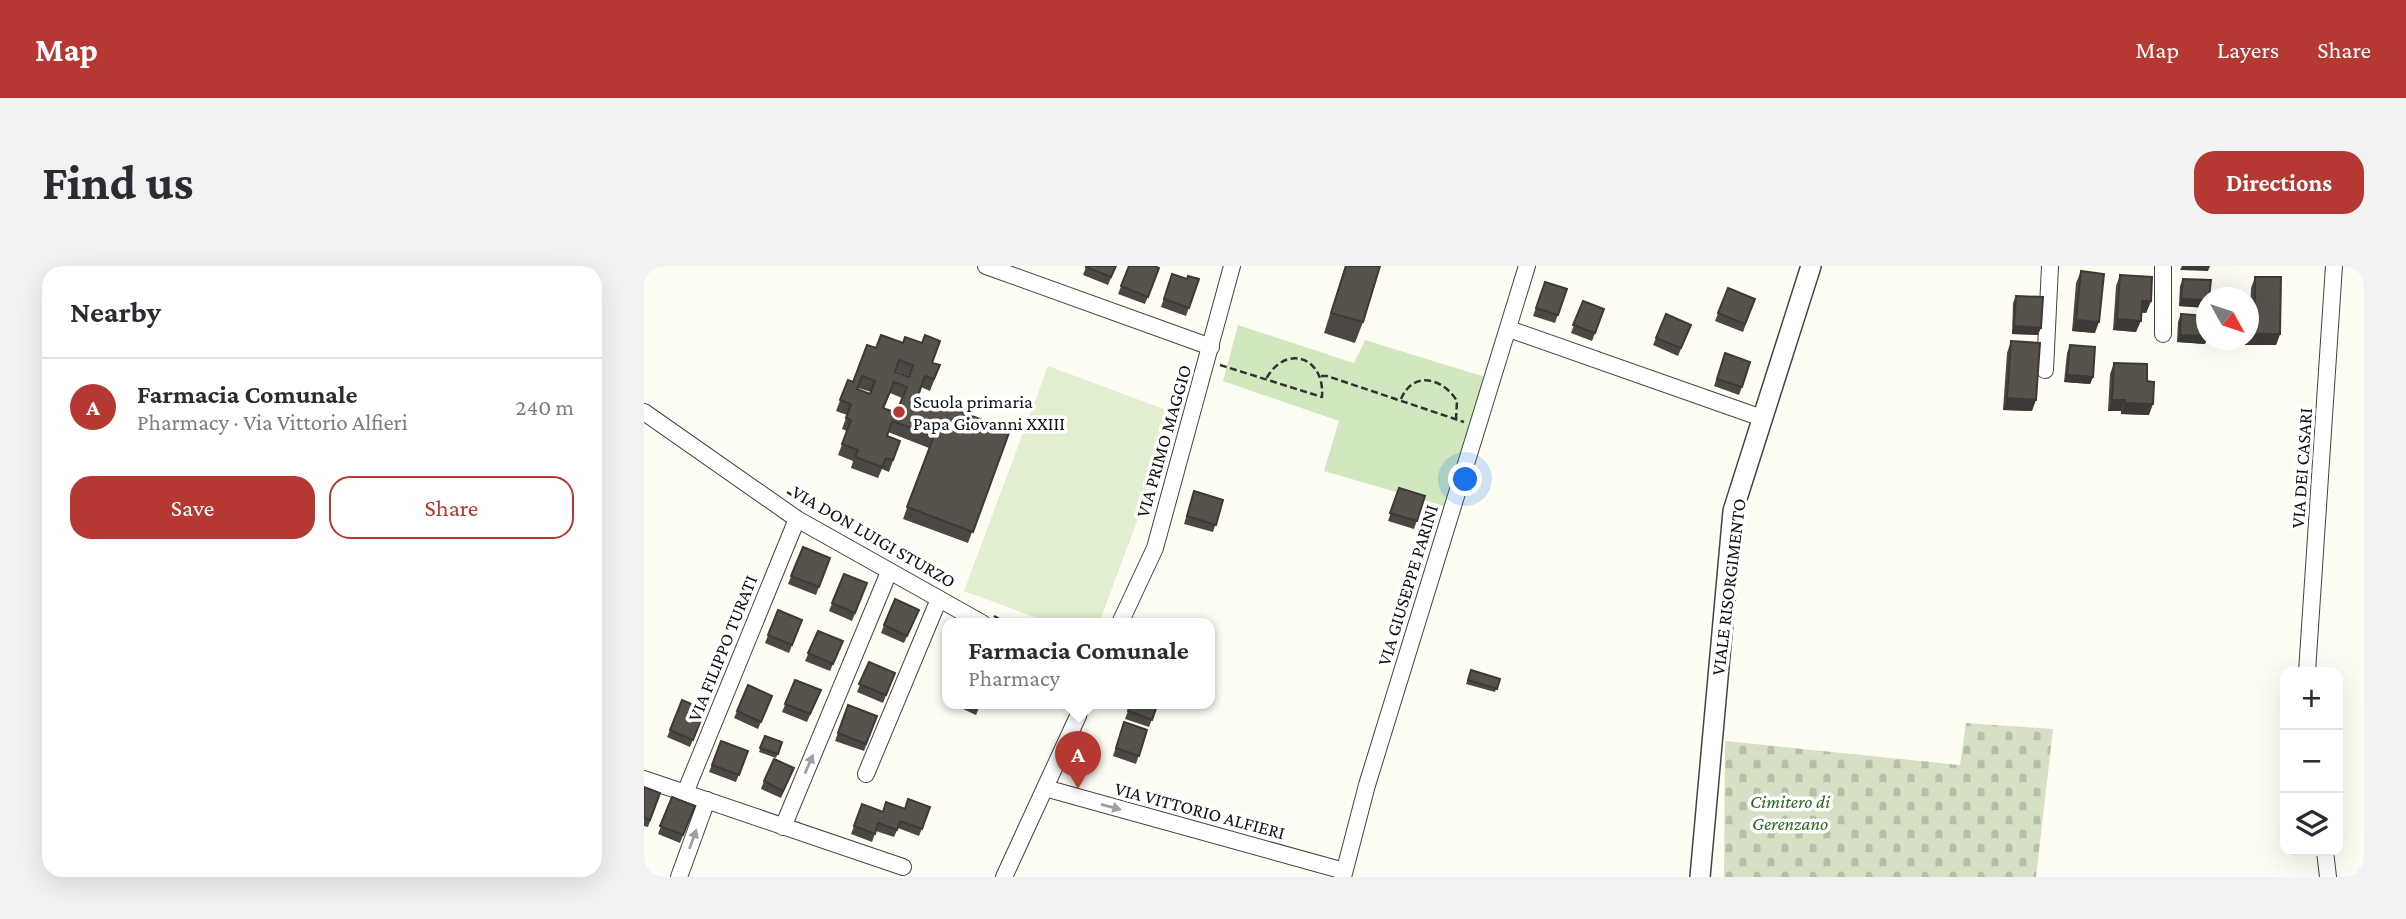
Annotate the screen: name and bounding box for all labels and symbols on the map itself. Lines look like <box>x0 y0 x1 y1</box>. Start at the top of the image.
north arrow <box>2196 287 2259 350</box>
street label: VIA PRIMO MAGGIO <box>1132 362 1195 520</box>
place label: Scuola primaria Papa Giovanni XXIII <box>913 391 1065 434</box>
marker: Scuola primaria Papa Giovanni XXIII <box>891 404 907 420</box>
street label: VIA DEI CASARI <box>2287 407 2316 529</box>
your location <box>1448 462 1482 496</box>
street label: VIA DON LUIGI STURZO <box>788 481 959 592</box>
street label: VIALE RISORGIMENTO <box>1707 497 1750 677</box>
street label: VIA GIUSEPPE PARINI <box>1373 502 1442 668</box>
street label: VIA FILIPPO TURATI <box>684 572 761 724</box>
pin: A <box>1055 731 1101 789</box>
one-way arrow <box>803 754 815 774</box>
street label: VIA VITTORIO ALFIERI <box>1112 778 1287 843</box>
park label: Cimitero di Gerenzano <box>1750 791 1831 834</box>
one-way arrow <box>1101 802 1122 812</box>
one-way arrow <box>688 828 699 849</box>

